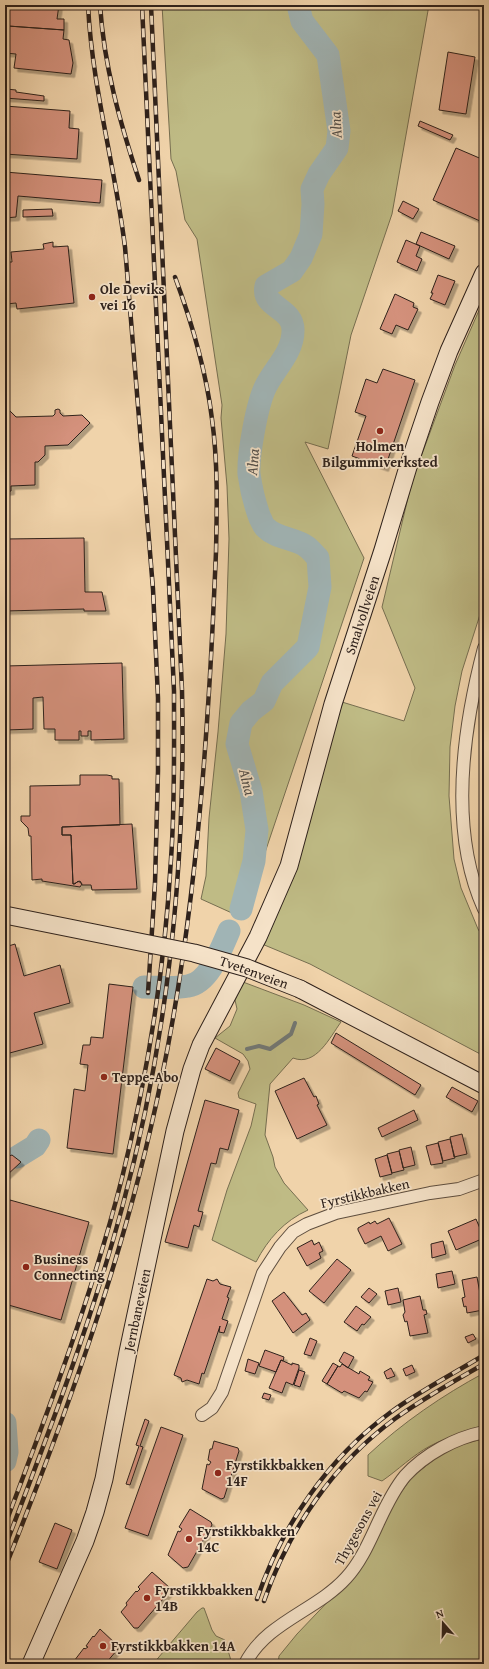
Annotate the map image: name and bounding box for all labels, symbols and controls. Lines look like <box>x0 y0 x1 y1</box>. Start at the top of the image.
water label: Alna <box>324 111 347 140</box>
place label: Ole Deviks vei 16 <box>100 279 165 315</box>
marker: Ole Deviks vei 16 <box>87 292 97 302</box>
marker: Holmen Bilgummiverksted <box>375 426 385 436</box>
place label: Holmen Bilgummiverksted <box>322 436 438 472</box>
water label: Alna <box>241 448 264 477</box>
street label: Smalvollveien <box>340 573 384 657</box>
water label: Alna <box>234 765 261 797</box>
street label: Tvetenveien <box>217 950 291 994</box>
place label: Teppe-Abo <box>112 1067 179 1087</box>
marker: Teppe-Abo <box>99 1072 109 1082</box>
street label: Fyrstikkbakken <box>319 1173 411 1213</box>
place label: Business Connecting <box>34 1249 105 1285</box>
marker: Business Connecting <box>21 1262 31 1272</box>
street label: Jernbaneveien <box>118 1266 156 1355</box>
place label: Fyrstikkbakken 14F <box>226 1455 325 1491</box>
marker: Fyrstikkbakken 14F <box>213 1468 223 1478</box>
street label: Thygesons vei <box>329 1487 387 1569</box>
place label: Fyrstikkbakken 14C <box>197 1521 296 1557</box>
marker: Fyrstikkbakken 14C <box>184 1534 194 1544</box>
place label: Fyrstikkbakken 14B <box>155 1580 254 1616</box>
marker: Fyrstikkbakken 14B <box>142 1593 152 1603</box>
north arrow <box>423 1603 463 1643</box>
text: N <box>433 1605 446 1622</box>
place label: Fyrstikkbakken 14A <box>111 1636 236 1656</box>
marker: Fyrstikkbakken 14A <box>98 1641 108 1651</box>

